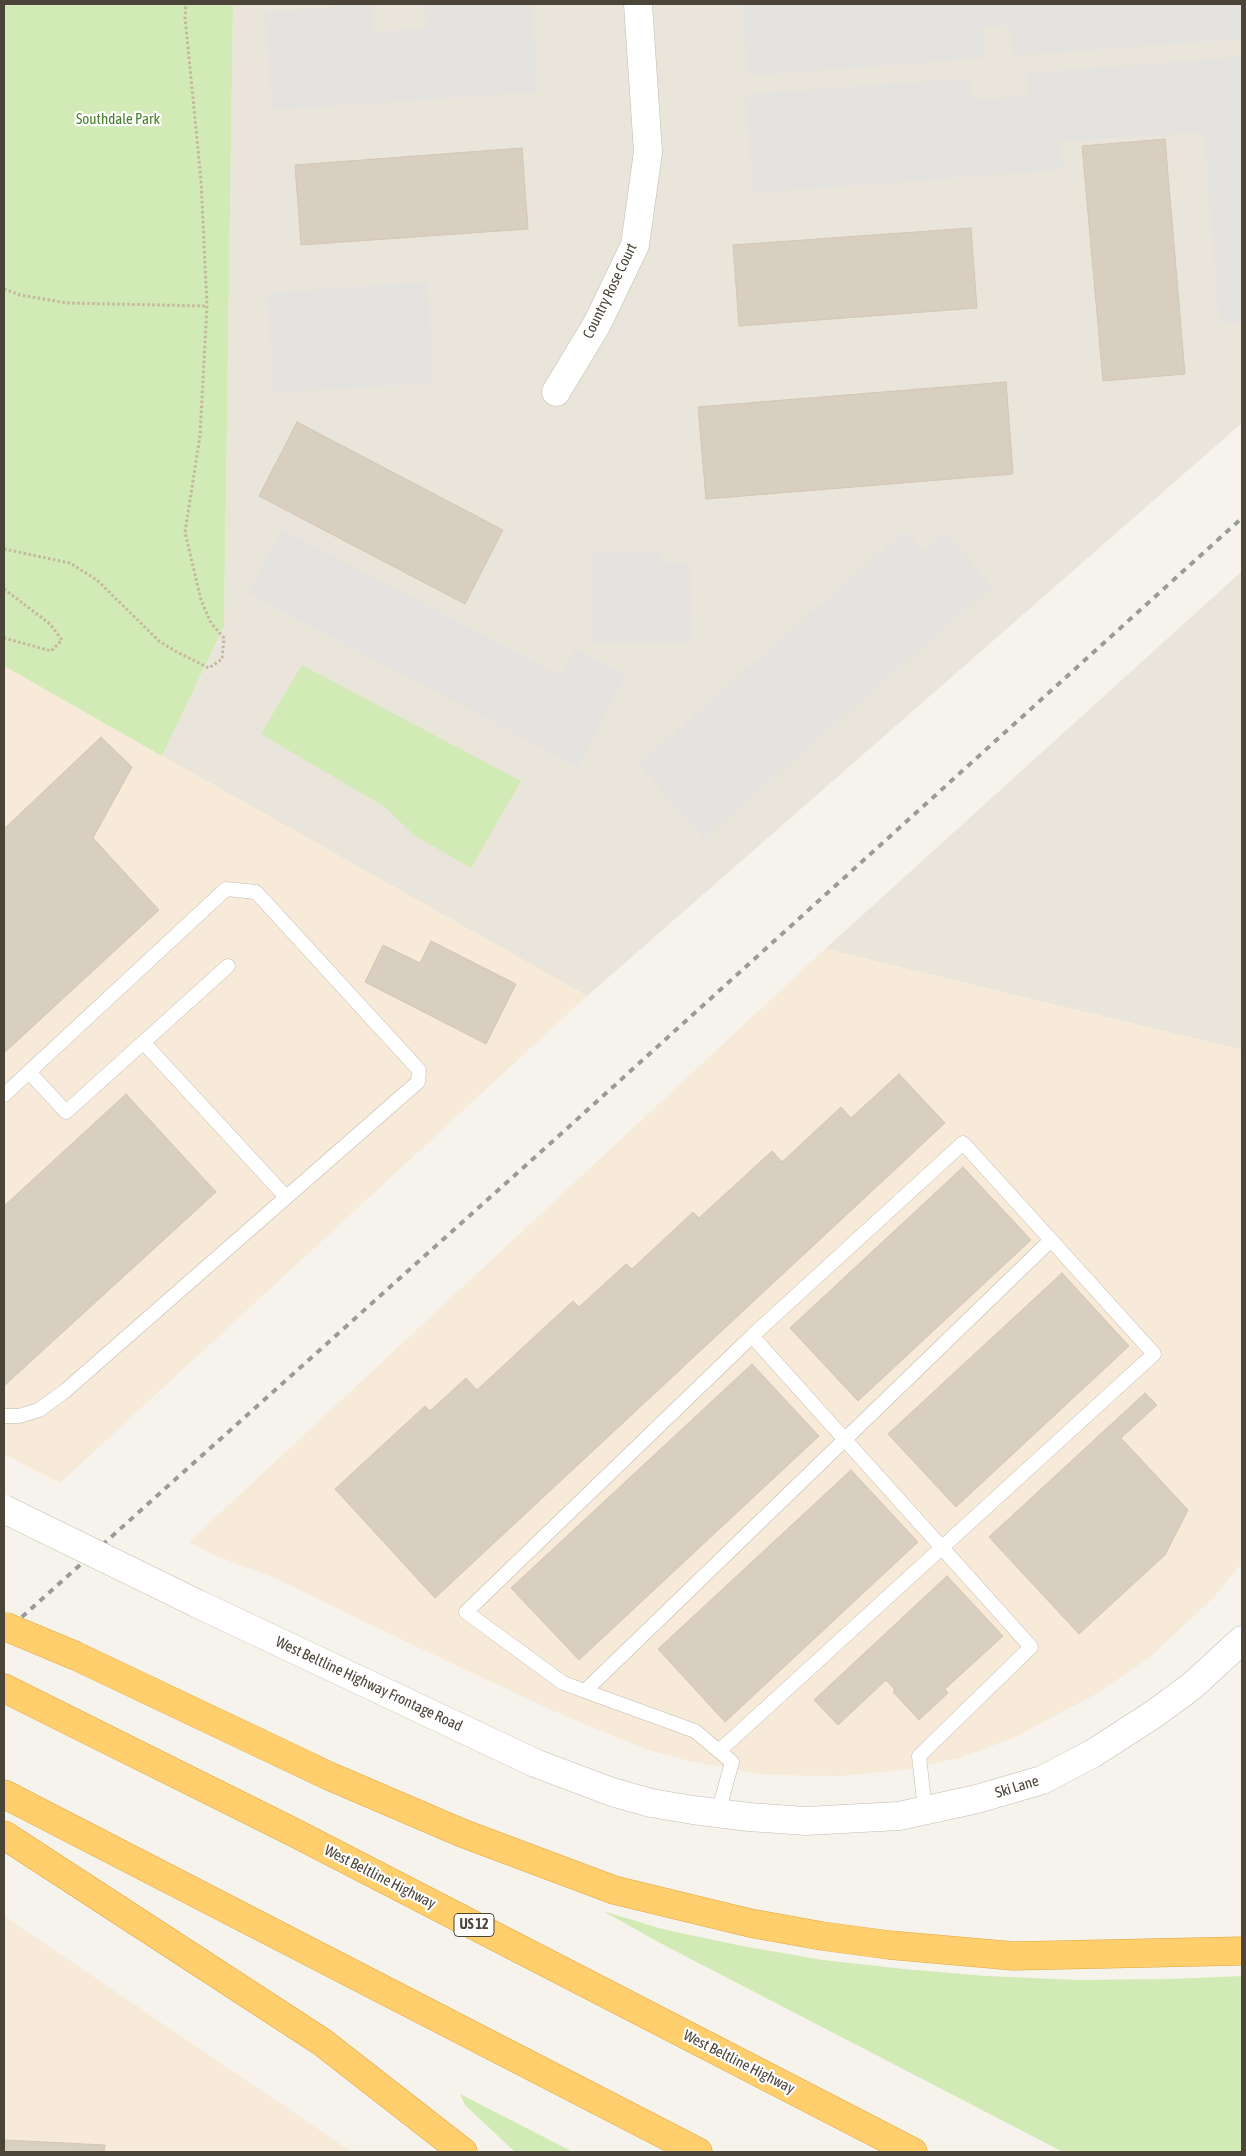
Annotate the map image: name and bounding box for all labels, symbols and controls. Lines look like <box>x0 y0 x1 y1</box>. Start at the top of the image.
park label: Southdale Park <box>76 110 160 128</box>
street label: Country Rose Court <box>579 240 641 342</box>
street label: West Beltline Highway Frontage Road <box>273 1633 465 1735</box>
street label: Ski Lane <box>993 1772 1041 1802</box>
street label: West Beltline Highway <box>321 1841 439 1913</box>
road number: US 12 <box>454 1914 494 1936</box>
street label: West Beltline Highway <box>680 2026 798 2098</box>

